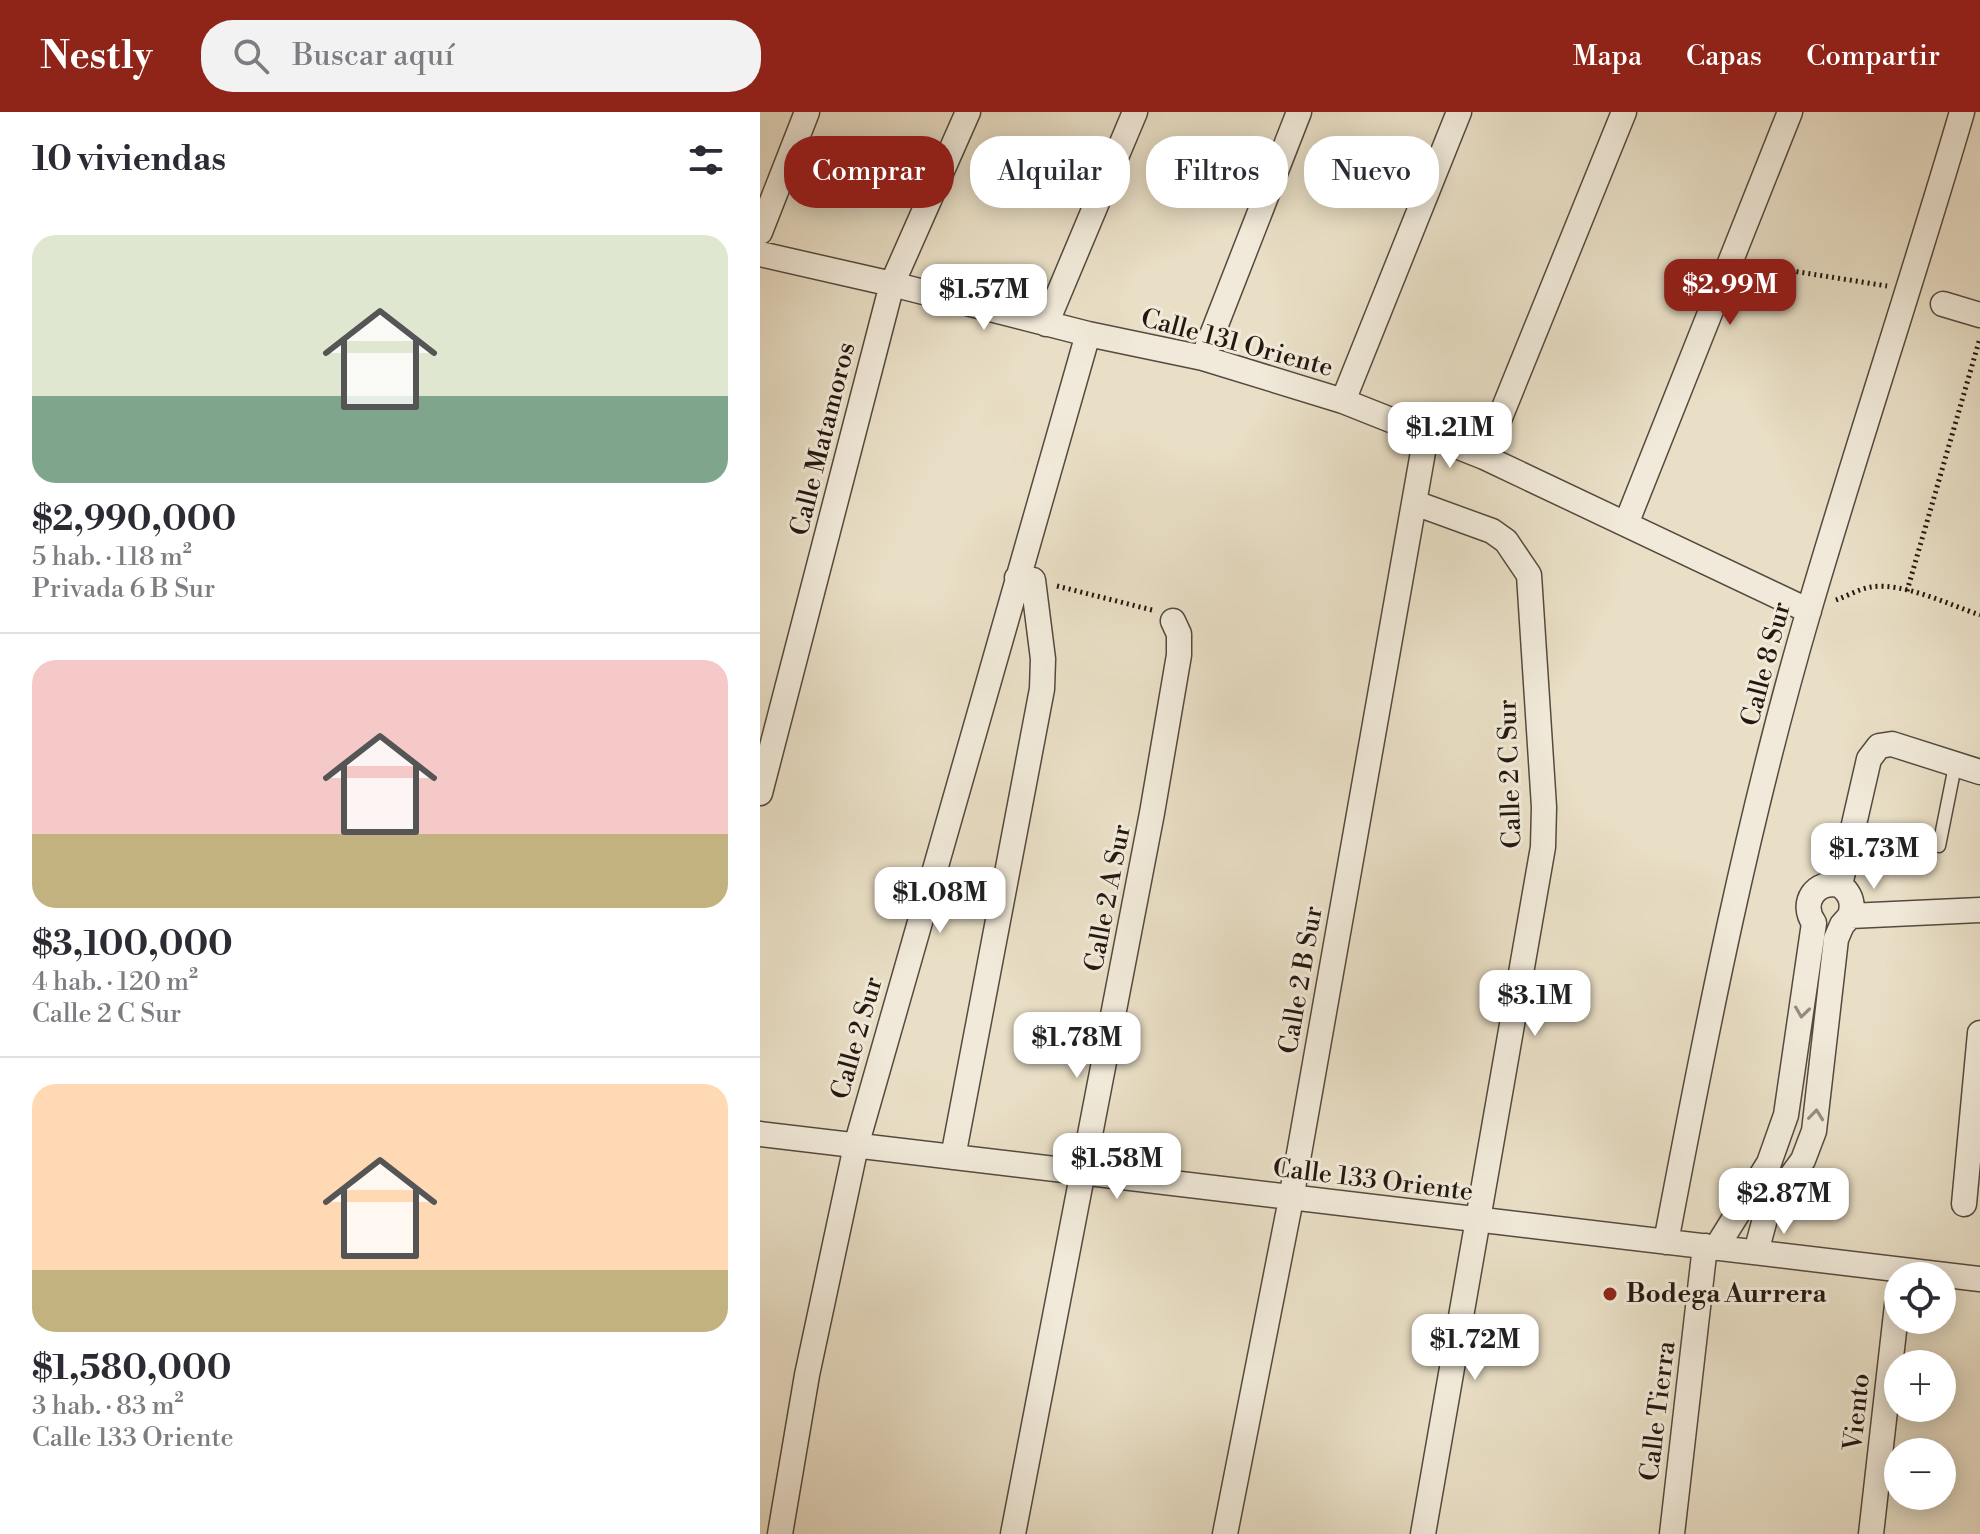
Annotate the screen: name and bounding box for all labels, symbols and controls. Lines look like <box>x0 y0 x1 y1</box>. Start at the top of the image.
search box <box>201 20 761 92</box>
text: Nestly <box>40 33 153 80</box>
icon: search <box>229 34 273 78</box>
text: Buscar aquí <box>293 37 454 75</box>
text: Mapa <box>1573 39 1642 74</box>
text: Capas <box>1686 39 1762 74</box>
text: Compartir <box>1806 39 1940 74</box>
chip: Comprar <box>784 136 954 208</box>
chip: Alquilar <box>970 136 1130 208</box>
chip: Filtros <box>1146 136 1288 208</box>
chip: Nuevo <box>1304 136 1439 208</box>
icon: filters <box>684 138 728 182</box>
text: 10 viviendas <box>32 139 226 181</box>
pin: $2.99M <box>1665 259 1795 327</box>
pin: $1.57M <box>919 264 1049 332</box>
text: $2.99M <box>1682 269 1778 301</box>
text: $1.57M <box>939 274 1029 306</box>
icon: home <box>308 287 452 431</box>
street label: Calle 131 Oriente <box>1137 302 1337 384</box>
street label: Calle Matamoros <box>784 339 862 539</box>
pin: $1.21M <box>1385 402 1515 470</box>
text: $1.21M <box>1406 412 1494 444</box>
text: $2,990,000 <box>32 499 236 541</box>
text: 5 hab. · 118 m² <box>32 541 192 573</box>
text: Privada 6 B Sur <box>32 573 215 605</box>
street label: Calle 8 Sur <box>1734 598 1798 730</box>
street label: Calle 2 C Sur <box>1491 699 1529 849</box>
icon: home <box>308 712 452 856</box>
street label: Calle 2 A Sur <box>1078 822 1138 974</box>
pin: $1.73M <box>1809 823 1939 891</box>
text: $1.73M <box>1829 833 1919 865</box>
pin: $1.08M <box>875 867 1005 935</box>
text: $1.08M <box>893 877 987 909</box>
street label: Calle 2 B Sur <box>1272 904 1330 1056</box>
text: $3,100,000 <box>32 924 233 966</box>
text: 4 hab. · 120 m² <box>32 966 198 998</box>
pin: $3.1M <box>1479 970 1591 1038</box>
street label: Calle 2 Sur <box>824 973 890 1103</box>
text: $3.1M <box>1497 980 1573 1012</box>
text: Calle 2 C Sur <box>32 998 181 1030</box>
one-way arrow <box>1794 1005 1811 1019</box>
pin: $1.78M <box>1012 1012 1142 1080</box>
text: $1.78M <box>1032 1022 1122 1054</box>
one-way arrow <box>1807 1108 1824 1122</box>
pin: $1.58M <box>1052 1133 1182 1201</box>
icon: home <box>308 1136 452 1280</box>
text: $1.58M <box>1071 1143 1163 1175</box>
street label: Calle 133 Oriente <box>1271 1152 1475 1208</box>
pin: $2.87M <box>1719 1168 1849 1236</box>
text: $2.87M <box>1737 1178 1831 1210</box>
map controls <box>1884 1262 1956 1510</box>
button: locate <box>1884 1262 1956 1334</box>
place label: Bodega Aurrera <box>1626 1278 1827 1310</box>
marker: Bodega Aurrera <box>1601 1285 1619 1303</box>
pin: $1.72M <box>1410 1314 1540 1382</box>
text: $1.72M <box>1430 1324 1520 1356</box>
street label: Calle Tierra <box>1634 1338 1683 1483</box>
text: $1,580,000 <box>32 1348 231 1390</box>
button: + <box>1884 1350 1956 1422</box>
street label: Viento <box>1837 1372 1877 1453</box>
text: 3 hab. · 83 m² <box>32 1390 184 1422</box>
text: Calle 133 Oriente <box>32 1422 234 1454</box>
button: − <box>1884 1438 1956 1510</box>

